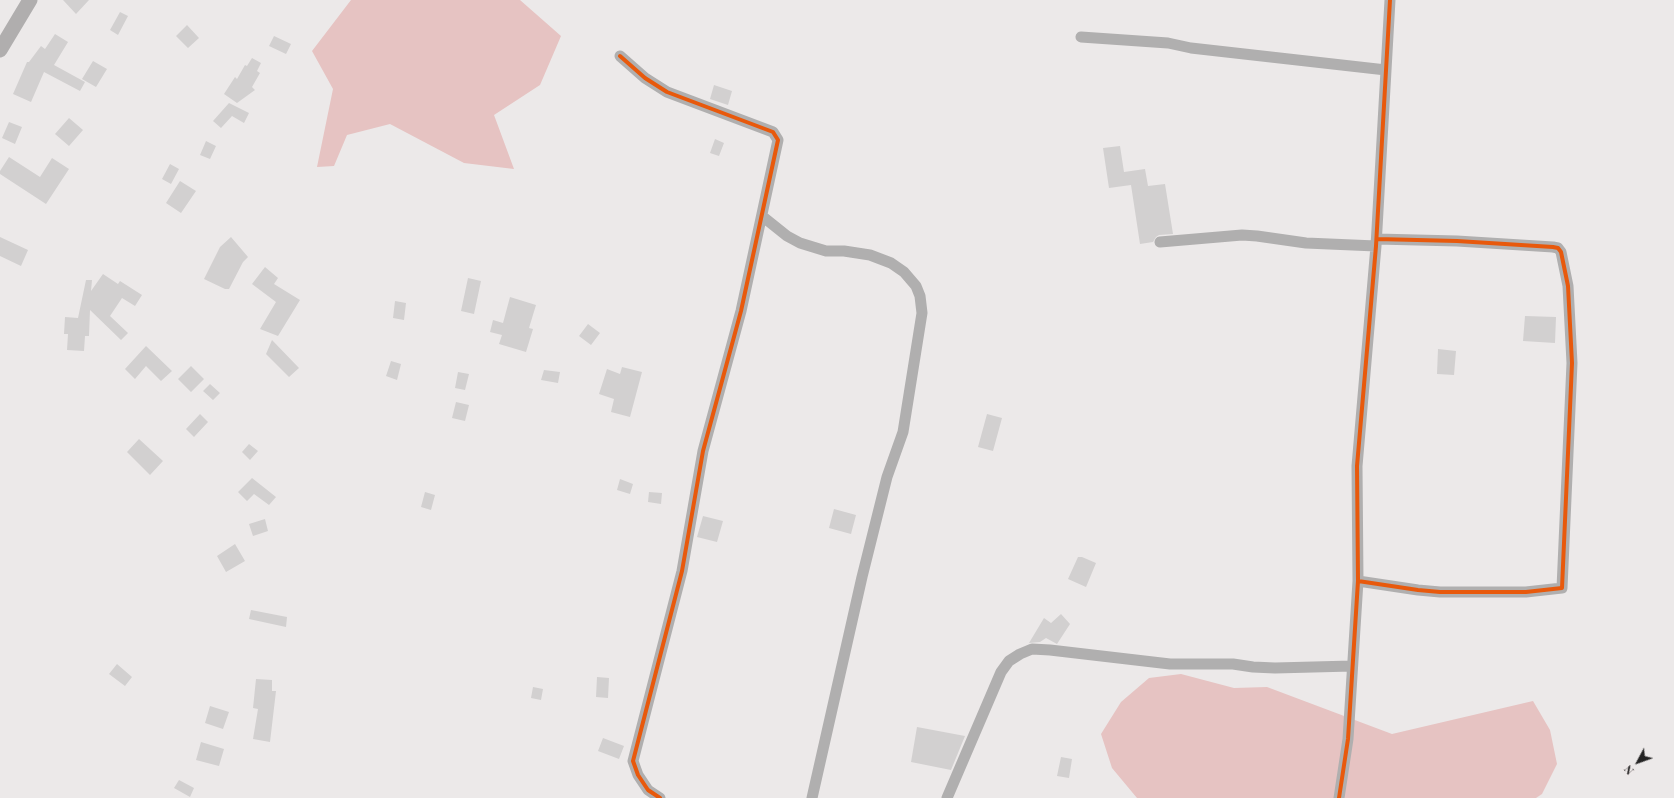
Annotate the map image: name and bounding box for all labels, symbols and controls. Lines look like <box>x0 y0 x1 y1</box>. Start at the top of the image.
north arrow <box>1618 742 1658 782</box>
text: N <box>1620 762 1637 778</box>

